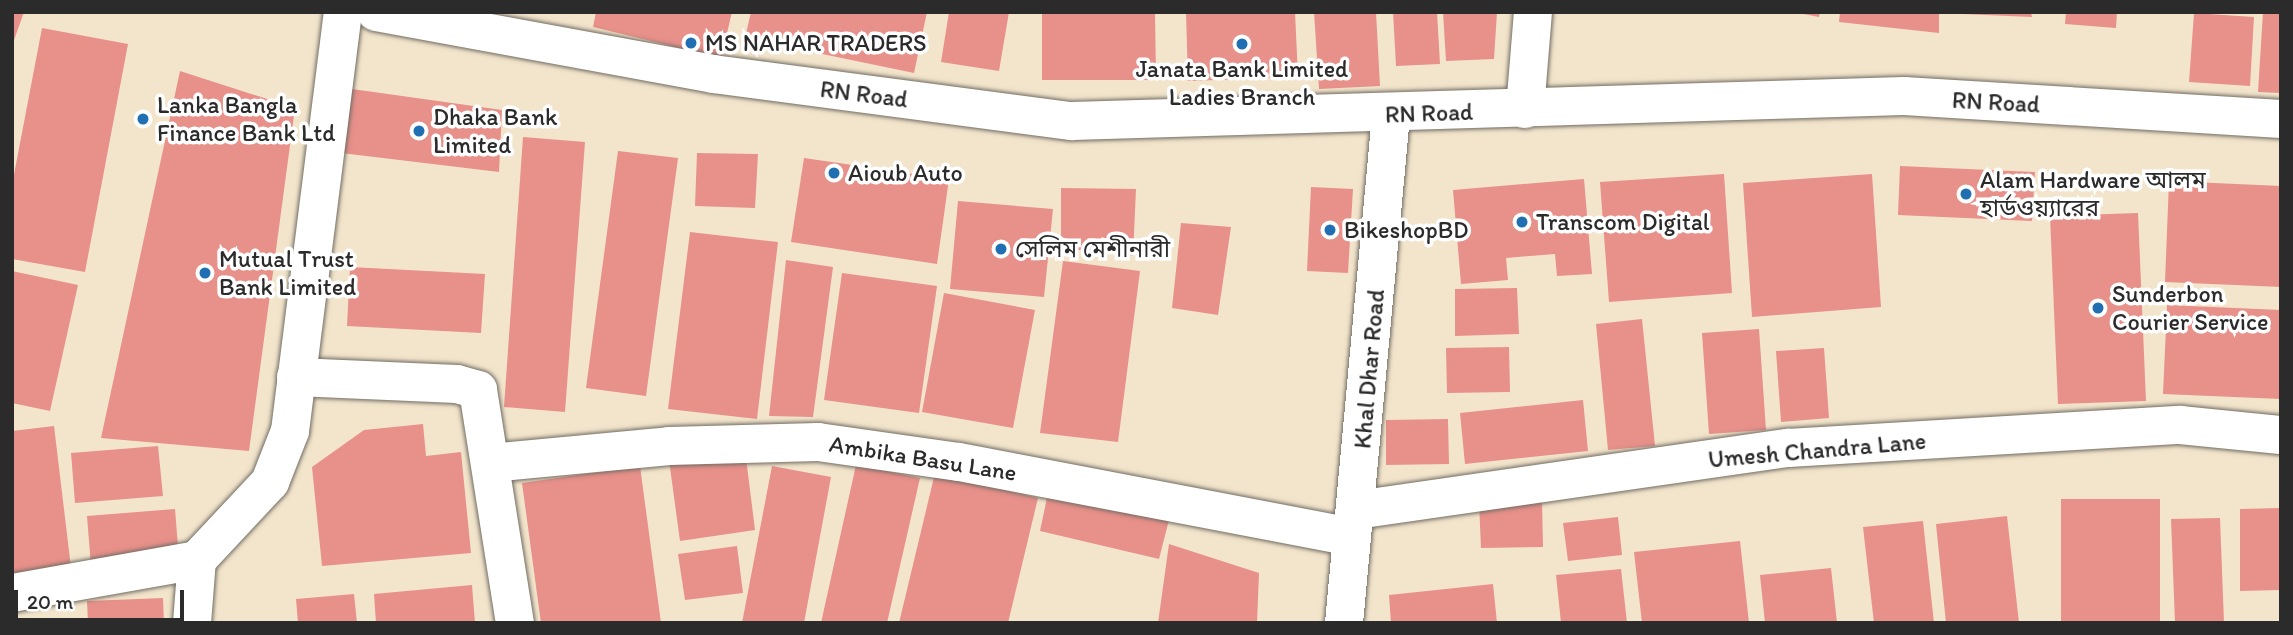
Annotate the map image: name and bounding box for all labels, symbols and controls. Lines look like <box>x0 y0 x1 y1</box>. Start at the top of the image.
place label: MS NAHAR TRADERS <box>705 29 927 57</box>
marker: MS NAHAR TRADERS <box>683 35 699 51</box>
marker: Janata Bank Limited Ladies Branch <box>1234 36 1250 52</box>
place label: Janata Bank Limited Ladies Branch <box>1135 55 1349 111</box>
street label: RN Road <box>819 74 909 114</box>
street label: RN Road <box>1951 85 2041 119</box>
place label: Lanka Bangla Finance Bank Ltd <box>157 91 335 147</box>
street label: RN Road <box>1385 97 1473 129</box>
place label: Dhaka Bank Limited <box>433 103 558 159</box>
marker: Lanka Bangla Finance Bank Ltd <box>135 111 151 127</box>
marker: Dhaka Bank Limited <box>411 123 427 139</box>
place label: Aioub Auto <box>848 159 963 187</box>
marker: Aioub Auto <box>826 165 842 181</box>
place label: Alam Hardware আলম হার্ডওয়্যারের <box>1980 166 2206 222</box>
marker: Alam Hardware আলম হার্ডওয়্যারের <box>1958 186 1974 202</box>
place label: Transcom Digital <box>1536 208 1710 236</box>
marker: Transcom Digital <box>1514 214 1530 230</box>
place label: BikeshopBD <box>1344 216 1468 244</box>
marker: BikeshopBD <box>1322 222 1338 238</box>
place label: সেলিম মেশীনারী <box>1015 235 1170 263</box>
marker: সেলিম মেশীনারী <box>993 241 1009 257</box>
place label: Mutual Trust Bank Limited <box>219 245 356 301</box>
marker: Mutual Trust Bank Limited <box>197 265 213 281</box>
place label: Sunderbon Courier Service <box>2112 280 2269 336</box>
street label: Khal Dhar Road <box>1348 288 1390 450</box>
marker: Sunderbon Courier Service <box>2090 300 2106 316</box>
street label: Umesh Chandra Lane <box>1706 426 1928 474</box>
street label: Ambika Basu Lane <box>827 429 1019 487</box>
scale bar <box>18 576 187 620</box>
text: 20 m <box>27 589 73 614</box>

